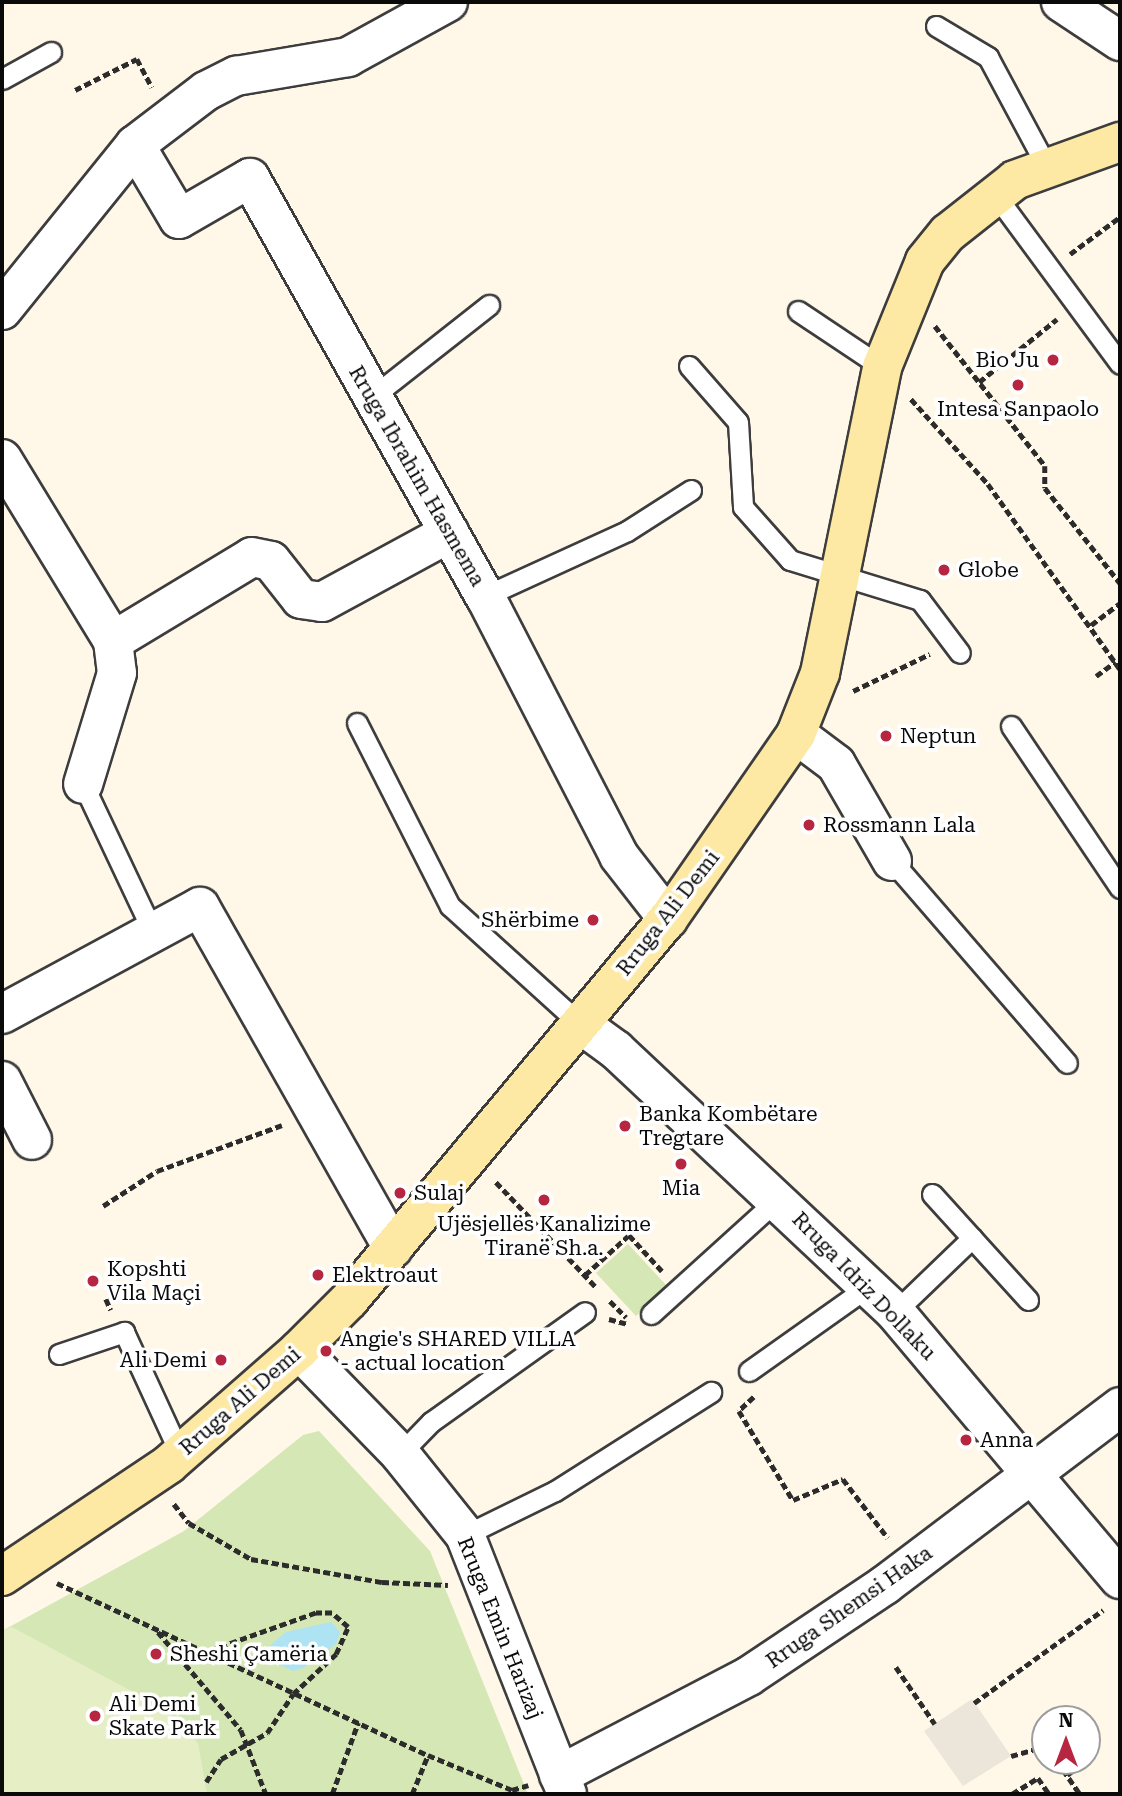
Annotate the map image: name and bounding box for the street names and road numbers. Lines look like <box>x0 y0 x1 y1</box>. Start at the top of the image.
street label: Rruga Ibrahim Hasmema <box>343 361 491 591</box>
street label: Rruga Ali Demi <box>611 845 725 981</box>
street label: Rruga Idriz Dollaku <box>787 1207 941 1365</box>
street label: Rruga Ali Demi <box>174 1342 306 1460</box>
street label: Rruga Emin Harizaj <box>452 1533 548 1723</box>
street label: Rruga Shemsi Haka <box>761 1540 937 1674</box>

